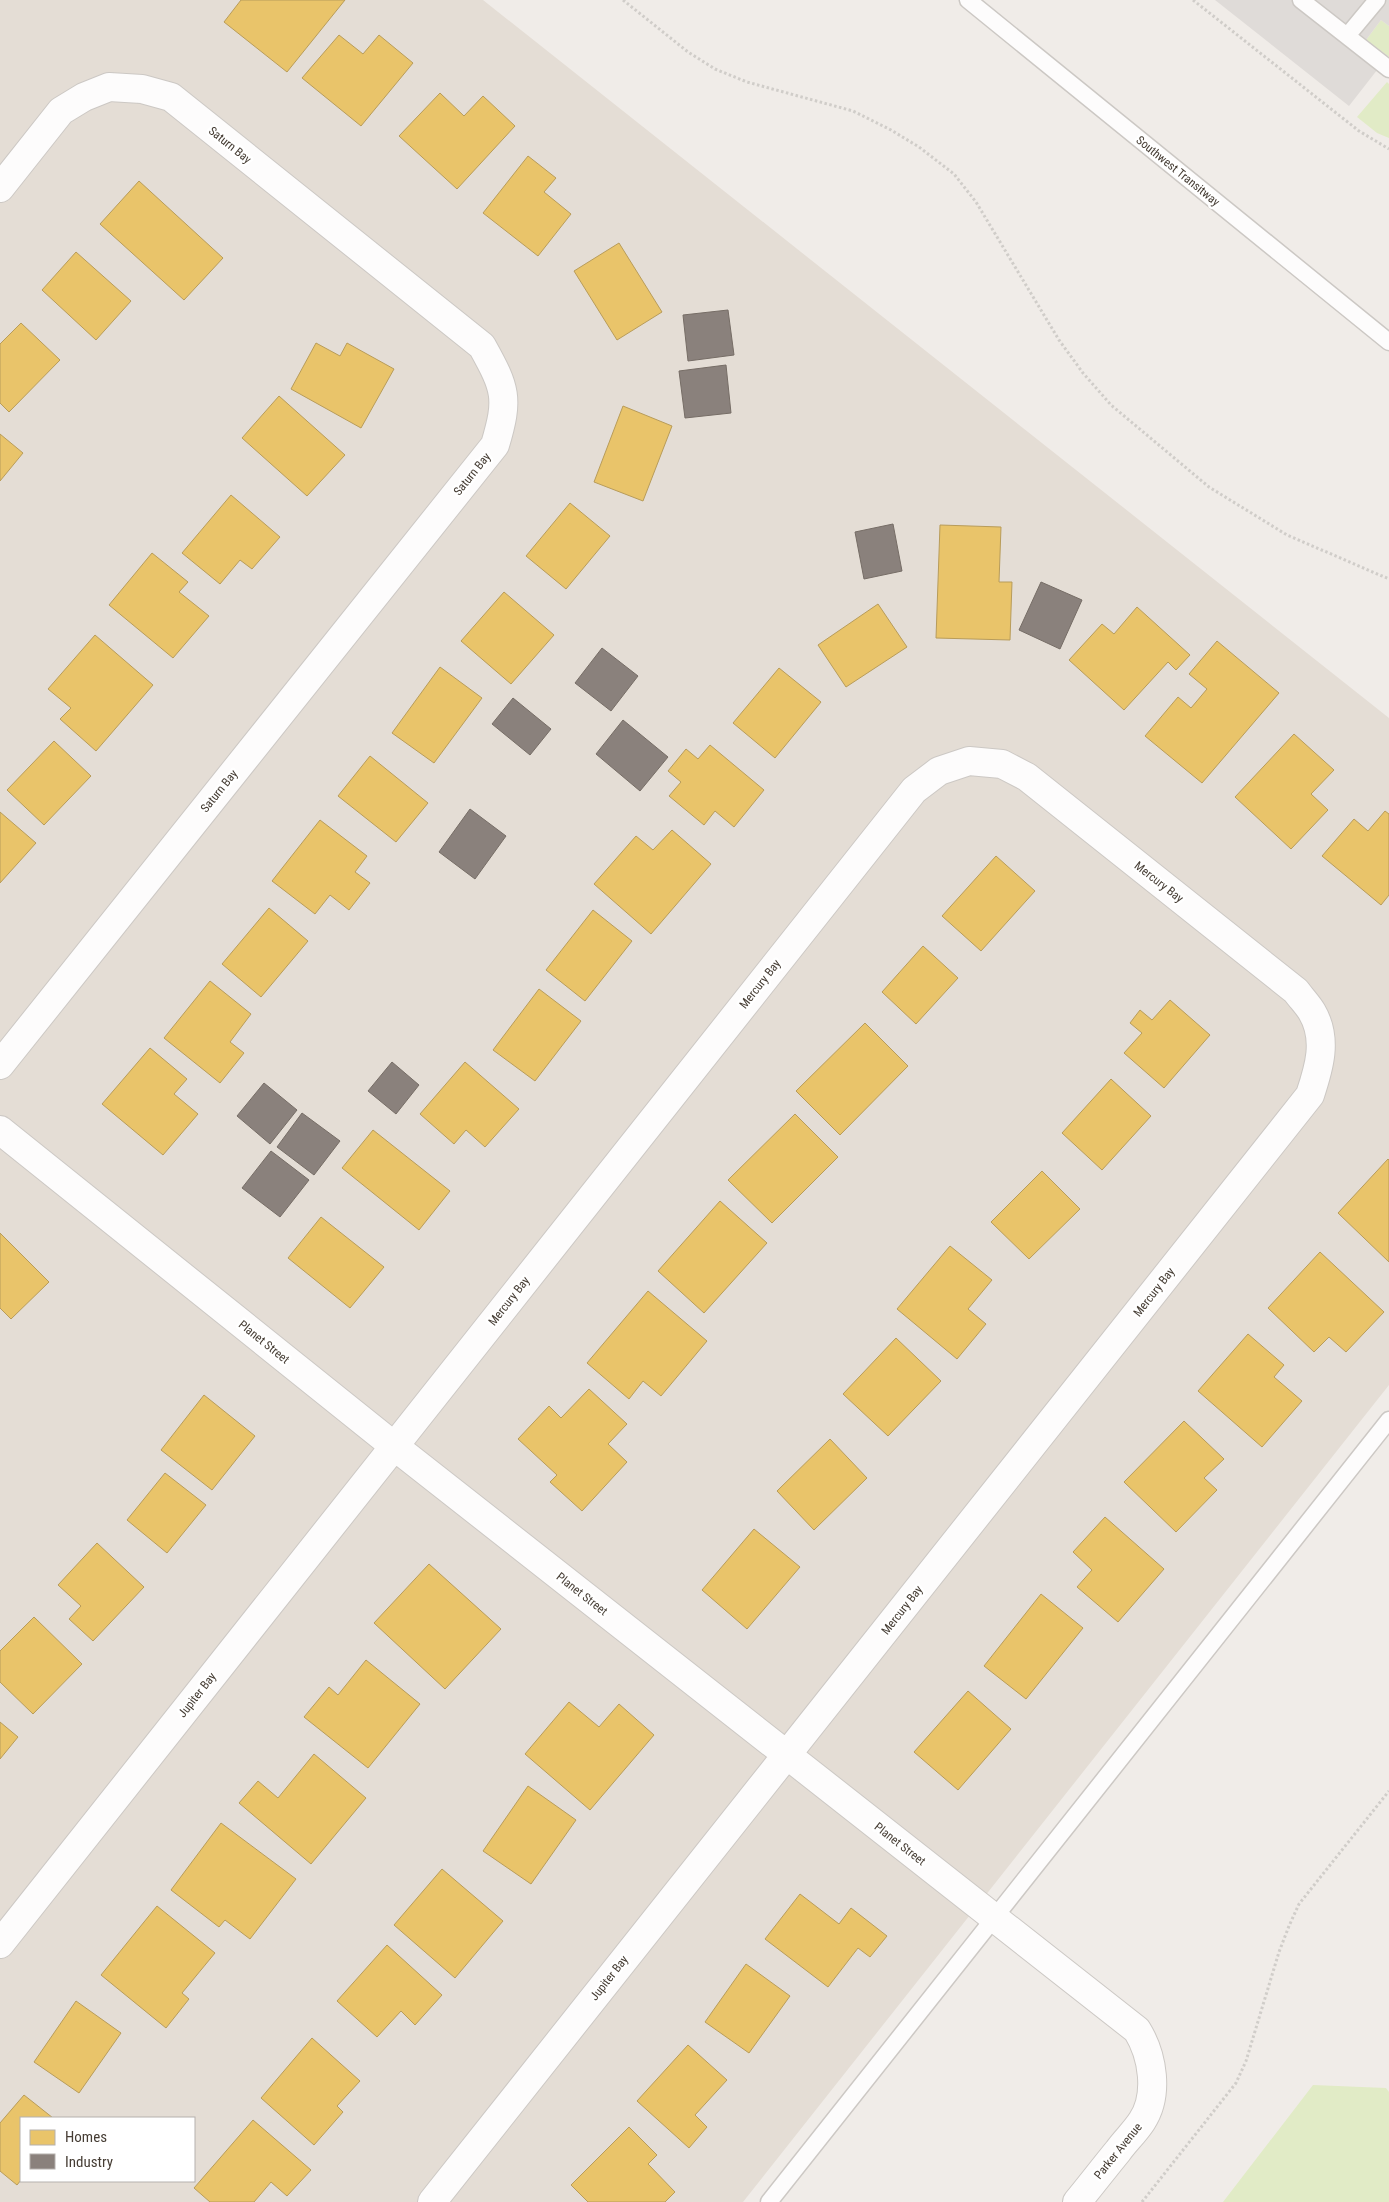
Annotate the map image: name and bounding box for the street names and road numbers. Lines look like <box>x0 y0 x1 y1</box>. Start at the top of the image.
street label: Saturn Bay <box>206 124 254 166</box>
street label: Southwest Transitway <box>1133 133 1223 209</box>
street label: Saturn Bay <box>451 450 493 498</box>
street label: Saturn Bay <box>198 767 240 815</box>
street label: Mercury Bay <box>1132 859 1186 905</box>
street label: Mercury Bay <box>737 957 783 1011</box>
street label: Mercury Bay <box>1131 1265 1177 1319</box>
street label: Mercury Bay <box>486 1274 532 1328</box>
street label: Planet Street <box>236 1317 292 1367</box>
street label: Planet Street <box>554 1570 611 1619</box>
street label: Mercury Bay <box>879 1583 925 1637</box>
street label: Jupiter Bay <box>175 1670 219 1720</box>
street label: Planet Street <box>872 1820 929 1869</box>
street label: Jupiter Bay <box>587 1953 631 2003</box>
street label: Parker Avenue <box>1091 2120 1145 2182</box>

